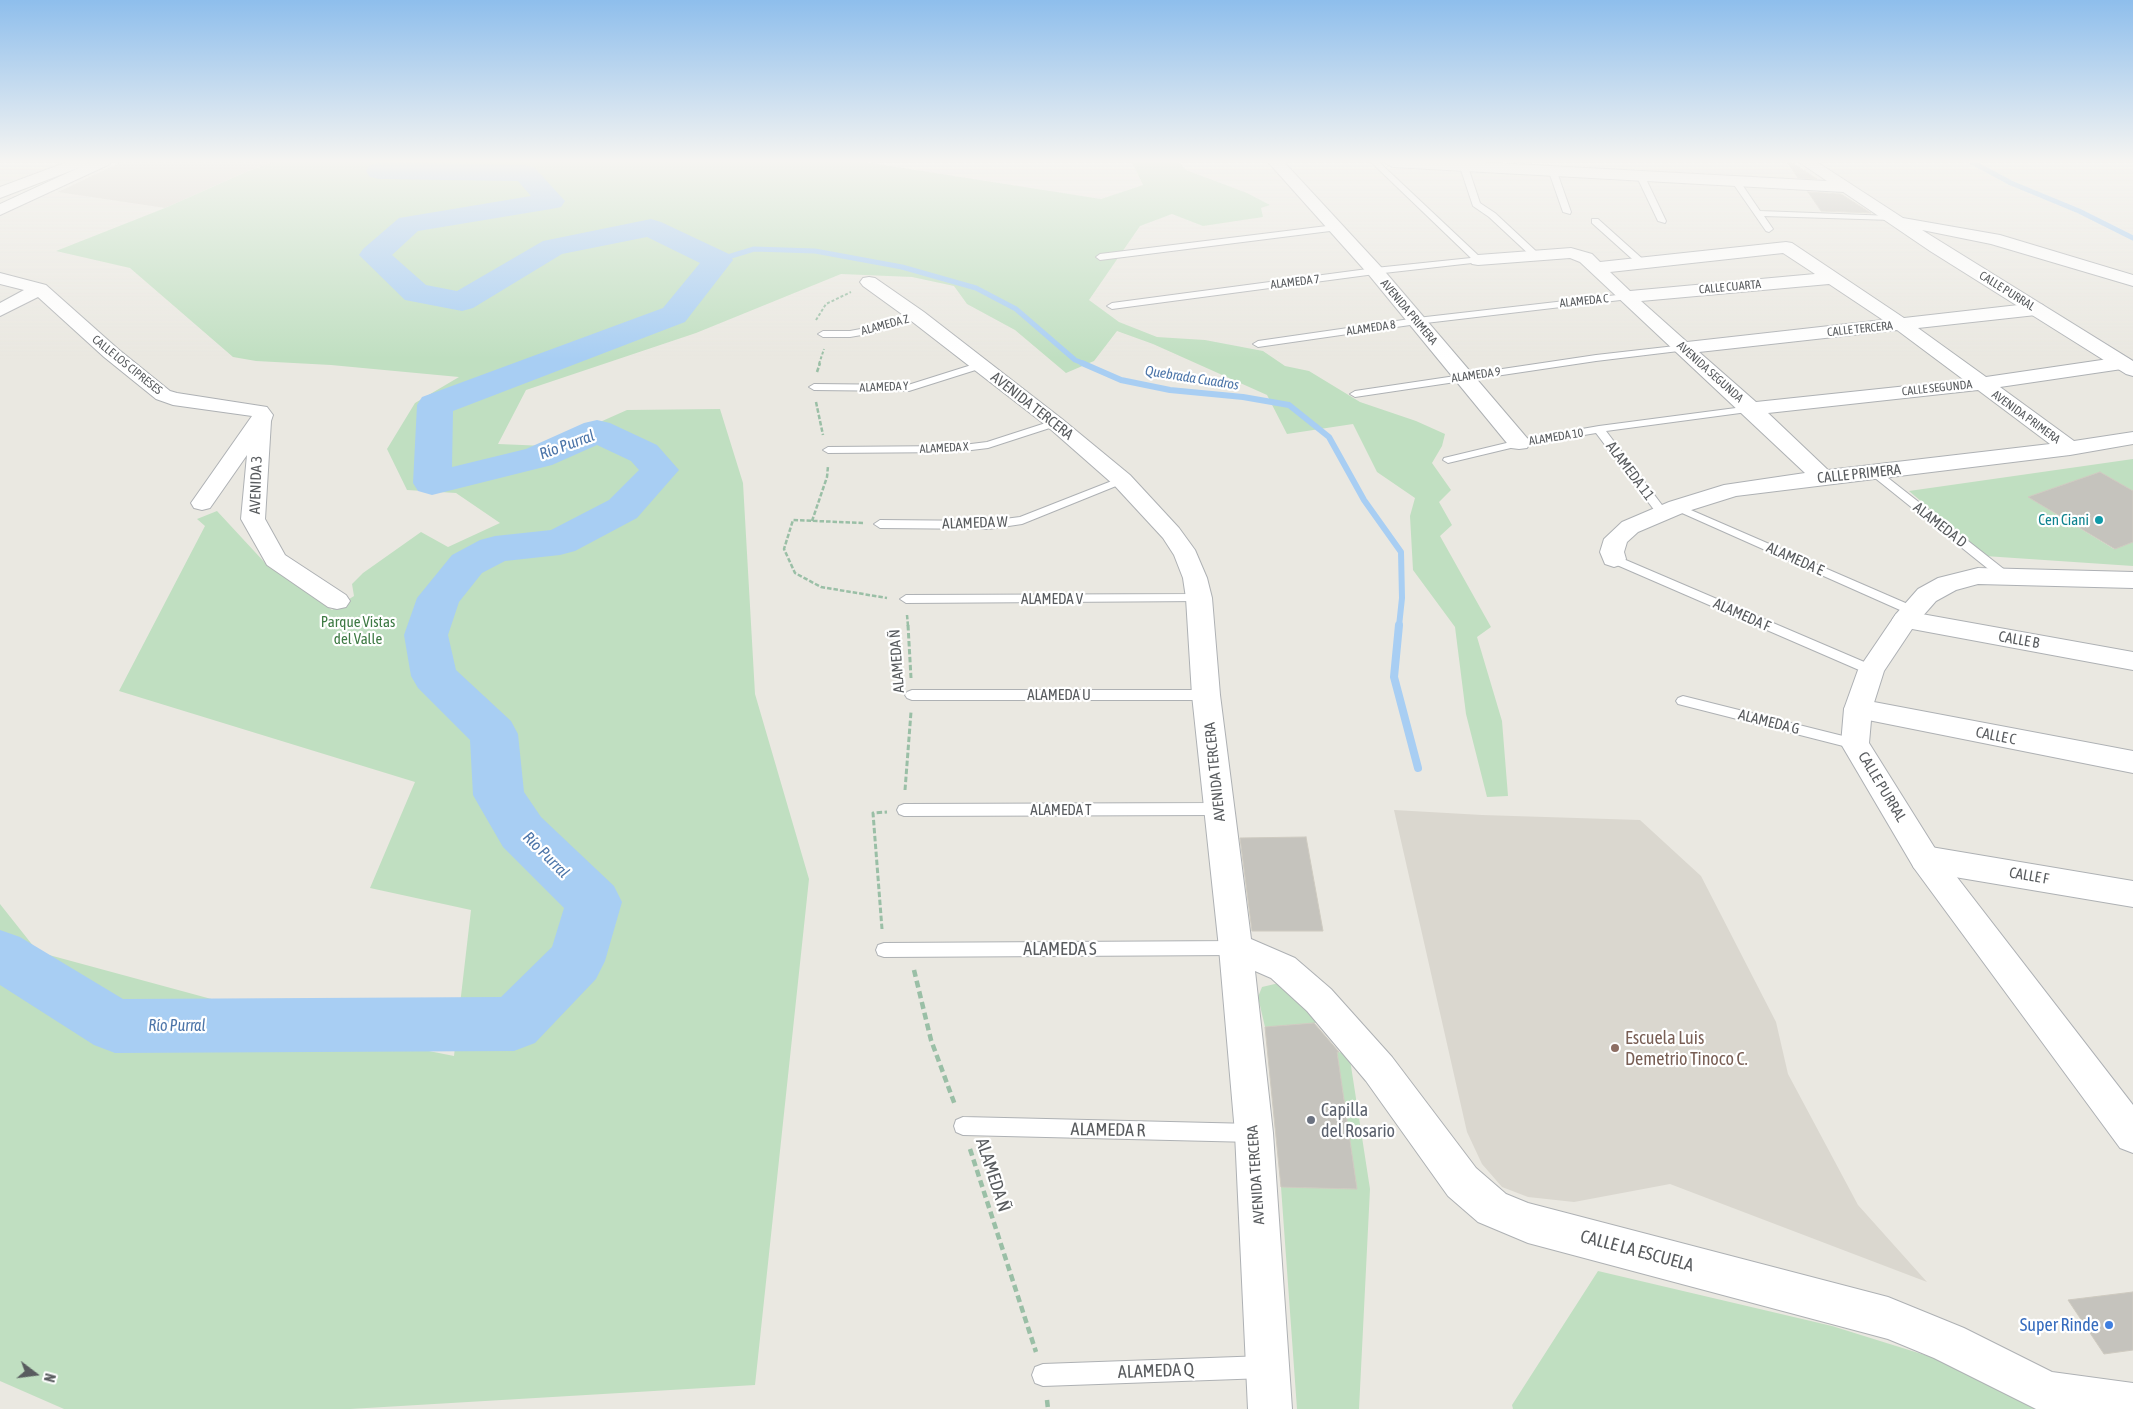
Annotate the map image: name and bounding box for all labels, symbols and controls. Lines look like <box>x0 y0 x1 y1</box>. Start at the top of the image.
street label: CALLE PURRAL <box>1977 268 2037 314</box>
street label: ALAMEDA 7 <box>1270 272 1320 292</box>
street label: AVENIDA PRIMERA <box>1377 276 1441 348</box>
street label: CALLE CUARTA <box>1698 277 1762 297</box>
street label: ALAMEDA C <box>1559 291 1609 311</box>
street label: ALAMEDA Z <box>859 312 911 338</box>
street label: ALAMEDA 8 <box>1346 317 1396 339</box>
street label: CALLE TERCERA <box>1826 318 1894 340</box>
street label: CALLE LOS CIPRESES <box>89 332 165 398</box>
street label: AVENIDA SEGUNDA <box>1674 338 1746 406</box>
water label: Quebrada Cuadros <box>1144 362 1240 394</box>
street label: ALAMEDA 9 <box>1451 364 1501 386</box>
street label: AVENIDA TERCERA <box>987 368 1077 444</box>
street label: CALLE SEGUNDA <box>1901 377 1973 399</box>
street label: ALAMEDA Y <box>859 379 909 395</box>
street label: AVENIDA PRIMERA <box>1989 387 2063 447</box>
water label: Río Purral <box>537 426 597 464</box>
street label: ALAMEDA 10 <box>1528 426 1584 448</box>
street label: ALAMEDA 11 <box>1602 438 1658 504</box>
street label: ALAMEDA X <box>919 440 969 456</box>
street label: AVENIDA 3 <box>246 456 266 514</box>
street label: CALLE PRIMERA <box>1816 461 1902 487</box>
street label: ALAMEDA D <box>1910 498 1970 552</box>
place label: Cen Ciani <box>2038 511 2089 529</box>
street label: ALAMEDA W <box>942 513 1008 533</box>
marker: Cen Ciani <box>2093 514 2105 526</box>
street label: ALAMEDA E <box>1763 538 1827 580</box>
street label: ALAMEDA V <box>1021 590 1083 608</box>
street label: ALAMEDA F <box>1711 594 1773 636</box>
park label: Parque Vistas del Valle <box>321 613 395 648</box>
street label: CALLE B <box>1997 628 2041 652</box>
street label: ALAMEDA Ñ <box>886 629 908 693</box>
street label: ALAMEDA U <box>1027 686 1091 704</box>
street label: ALAMEDA G <box>1736 706 1802 738</box>
street label: AVENIDA TERCERA <box>1201 722 1229 822</box>
street label: CALLE C <box>1974 723 2018 749</box>
street label: CALLE PURRAL <box>1854 749 1910 825</box>
street label: ALAMEDA T <box>1030 801 1092 819</box>
water label: Río Purral <box>519 828 573 882</box>
street label: CALLE F <box>2008 864 2050 888</box>
street label: ALAMEDA S <box>1023 938 1097 960</box>
water label: Río Purral <box>148 1016 206 1036</box>
place label: Escuela Luis Demetrio Tinoco C. <box>1625 1027 1748 1070</box>
marker: Escuela Luis Demetrio Tinoco C. <box>1609 1042 1621 1054</box>
place label: Capilla del Rosario <box>1321 1099 1395 1142</box>
marker: Capilla del Rosario <box>1305 1114 1317 1126</box>
street label: ALAMEDA R <box>1070 1119 1146 1141</box>
street label: AVENIDA TERCERA <box>1244 1125 1268 1225</box>
street label: ALAMEDA Ñ <box>971 1135 1015 1215</box>
street label: CALLE LA ESCUELA <box>1578 1225 1696 1277</box>
place label: Super Rinde <box>2020 1314 2099 1336</box>
marker: Super Rinde <box>2103 1319 2115 1331</box>
north arrow <box>10 1349 60 1399</box>
street label: ALAMEDA Q <box>1118 1359 1194 1383</box>
text: N <box>41 1372 58 1384</box>

